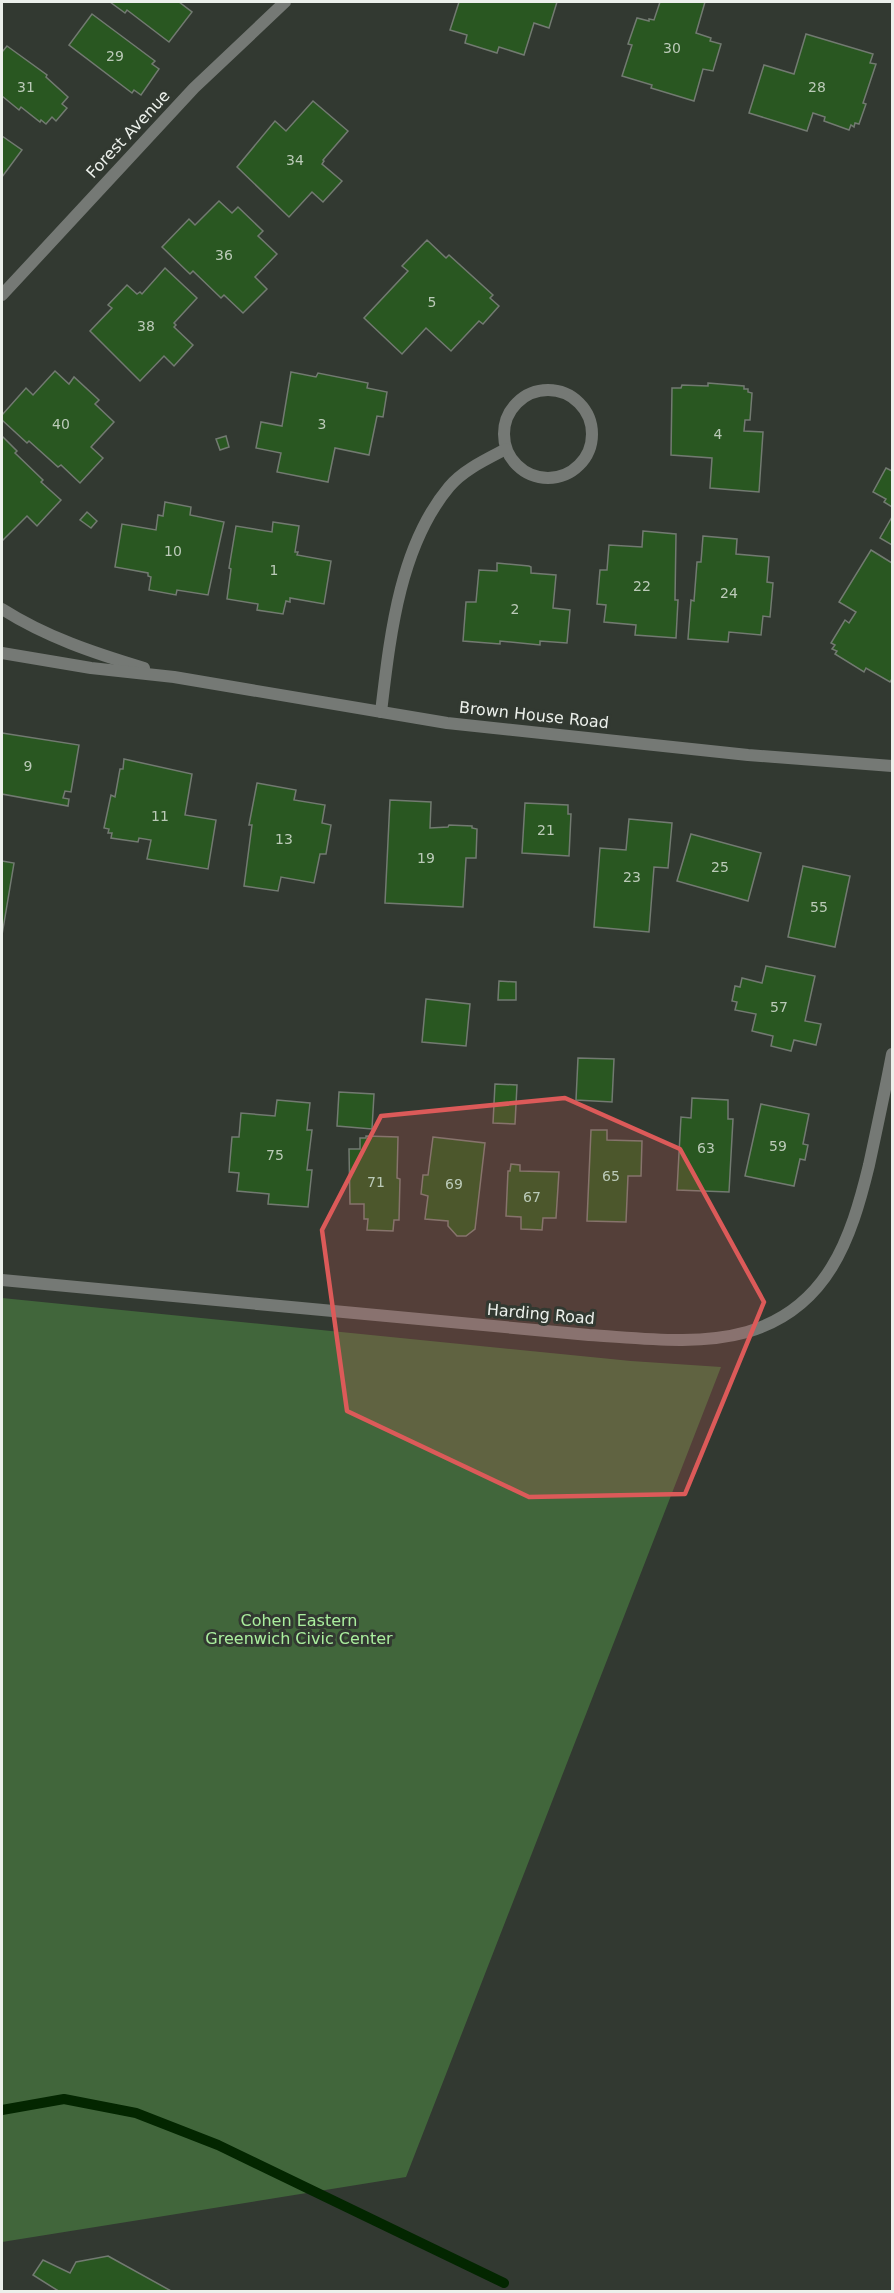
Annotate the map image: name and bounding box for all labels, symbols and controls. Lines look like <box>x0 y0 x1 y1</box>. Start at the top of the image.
house number: 30 <box>663 40 681 56</box>
house number: 29 <box>106 48 124 64</box>
house number: 31 <box>17 79 35 95</box>
house number: 28 <box>808 79 826 95</box>
street label: Forest Avenue <box>82 86 174 182</box>
house number: 34 <box>286 152 304 168</box>
house number: 36 <box>215 247 233 263</box>
house number: 5 <box>428 294 436 310</box>
house number: 38 <box>137 318 155 334</box>
house number: 40 <box>52 416 70 432</box>
house number: 3 <box>318 416 326 432</box>
house number: 4 <box>714 426 723 442</box>
house number: 10 <box>164 543 182 559</box>
house number: 1 <box>270 562 278 578</box>
house number: 22 <box>633 578 651 594</box>
house number: 24 <box>720 585 738 601</box>
house number: 2 <box>511 601 519 617</box>
street label: Brown House Road <box>458 698 610 732</box>
house number: 9 <box>24 758 32 774</box>
house number: 11 <box>151 808 169 824</box>
house number: 21 <box>537 822 555 838</box>
house number: 13 <box>275 831 293 847</box>
house number: 19 <box>417 850 435 866</box>
house number: 25 <box>711 859 729 875</box>
house number: 23 <box>623 869 641 885</box>
house number: 55 <box>810 899 828 915</box>
house number: 57 <box>770 999 788 1015</box>
house number: 59 <box>769 1138 787 1154</box>
house number: 63 <box>697 1140 715 1156</box>
house number: 75 <box>266 1147 284 1163</box>
house number: 65 <box>602 1168 620 1184</box>
house number: 71 <box>367 1174 385 1190</box>
house number: 69 <box>445 1176 463 1192</box>
house number: 67 <box>523 1189 541 1205</box>
street label: Harding Road <box>486 1300 596 1328</box>
park label: Cohen Eastern Greenwich Civic Center <box>205 1611 393 1648</box>

